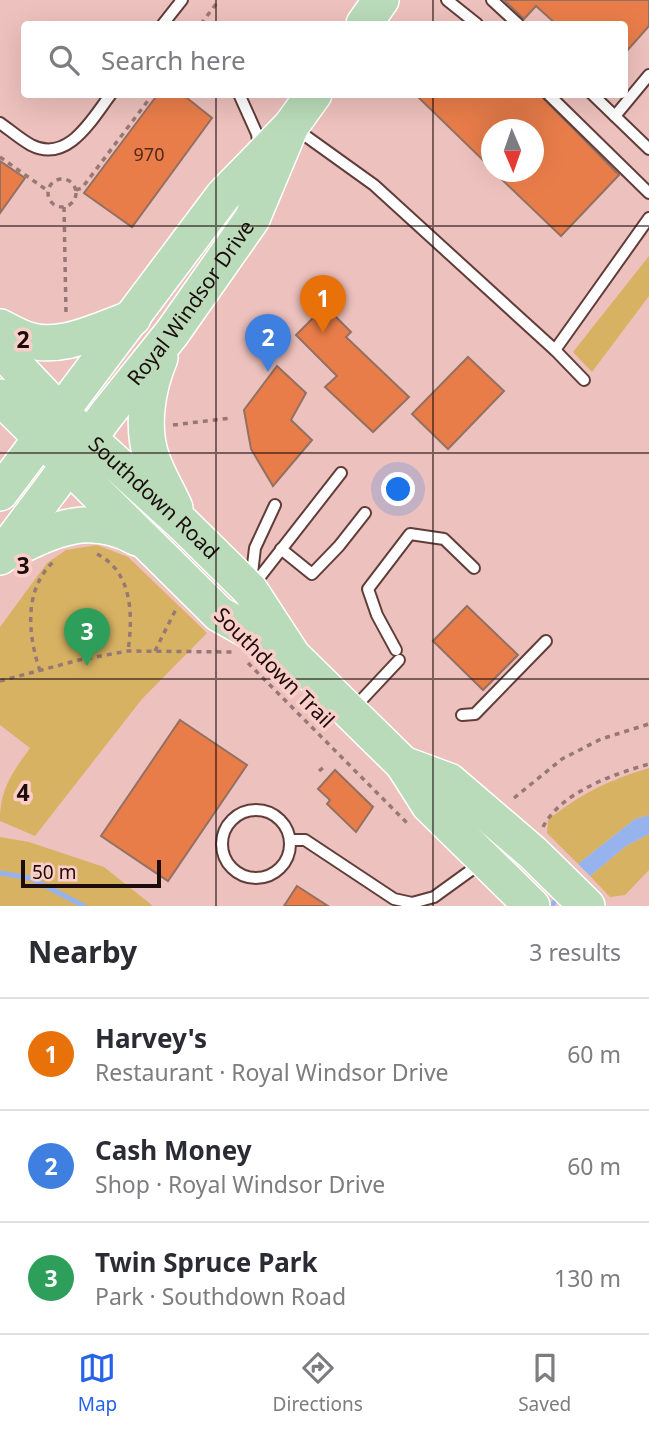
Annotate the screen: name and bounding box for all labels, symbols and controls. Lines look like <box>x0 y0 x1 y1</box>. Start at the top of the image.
search box <box>21 21 628 98</box>
icon: search <box>45 41 83 79</box>
text: Search here <box>101 42 246 78</box>
north arrow <box>481 119 544 182</box>
house number: 970 <box>134 142 164 166</box>
street label: Royal Windsor Drive <box>120 214 260 391</box>
pin: 1 <box>300 275 346 333</box>
pin: 2 <box>245 314 291 372</box>
text: 2 <box>16 323 30 355</box>
street label: Southdown Road <box>83 430 226 565</box>
your location <box>381 472 415 506</box>
text: 3 <box>16 549 30 581</box>
street label: Southdown Trail <box>208 601 341 734</box>
pin: 3 <box>64 608 110 666</box>
text: 4 <box>16 776 30 808</box>
scale bar <box>21 857 161 889</box>
text: 50 m <box>32 859 76 885</box>
text: Nearby <box>28 931 137 972</box>
text: 3 results <box>529 936 621 968</box>
text: Harvey's <box>95 1020 207 1056</box>
text: 1 <box>44 1038 58 1070</box>
text: 60 m <box>567 1038 621 1070</box>
text: Restaurant · Royal Windsor Drive <box>95 1056 449 1088</box>
text: Cash Money <box>95 1132 252 1168</box>
text: 2 <box>44 1150 58 1182</box>
text: 60 m <box>567 1150 621 1182</box>
text: Shop · Royal Windsor Drive <box>95 1168 385 1200</box>
text: Twin Spruce Park <box>95 1244 318 1280</box>
text: 3 <box>44 1262 58 1294</box>
text: 130 m <box>554 1262 621 1294</box>
text: Park · Southdown Road <box>95 1280 346 1312</box>
tab: Map <box>78 1349 117 1417</box>
tab: Directions <box>273 1349 363 1417</box>
tab: Saved <box>518 1349 571 1417</box>

